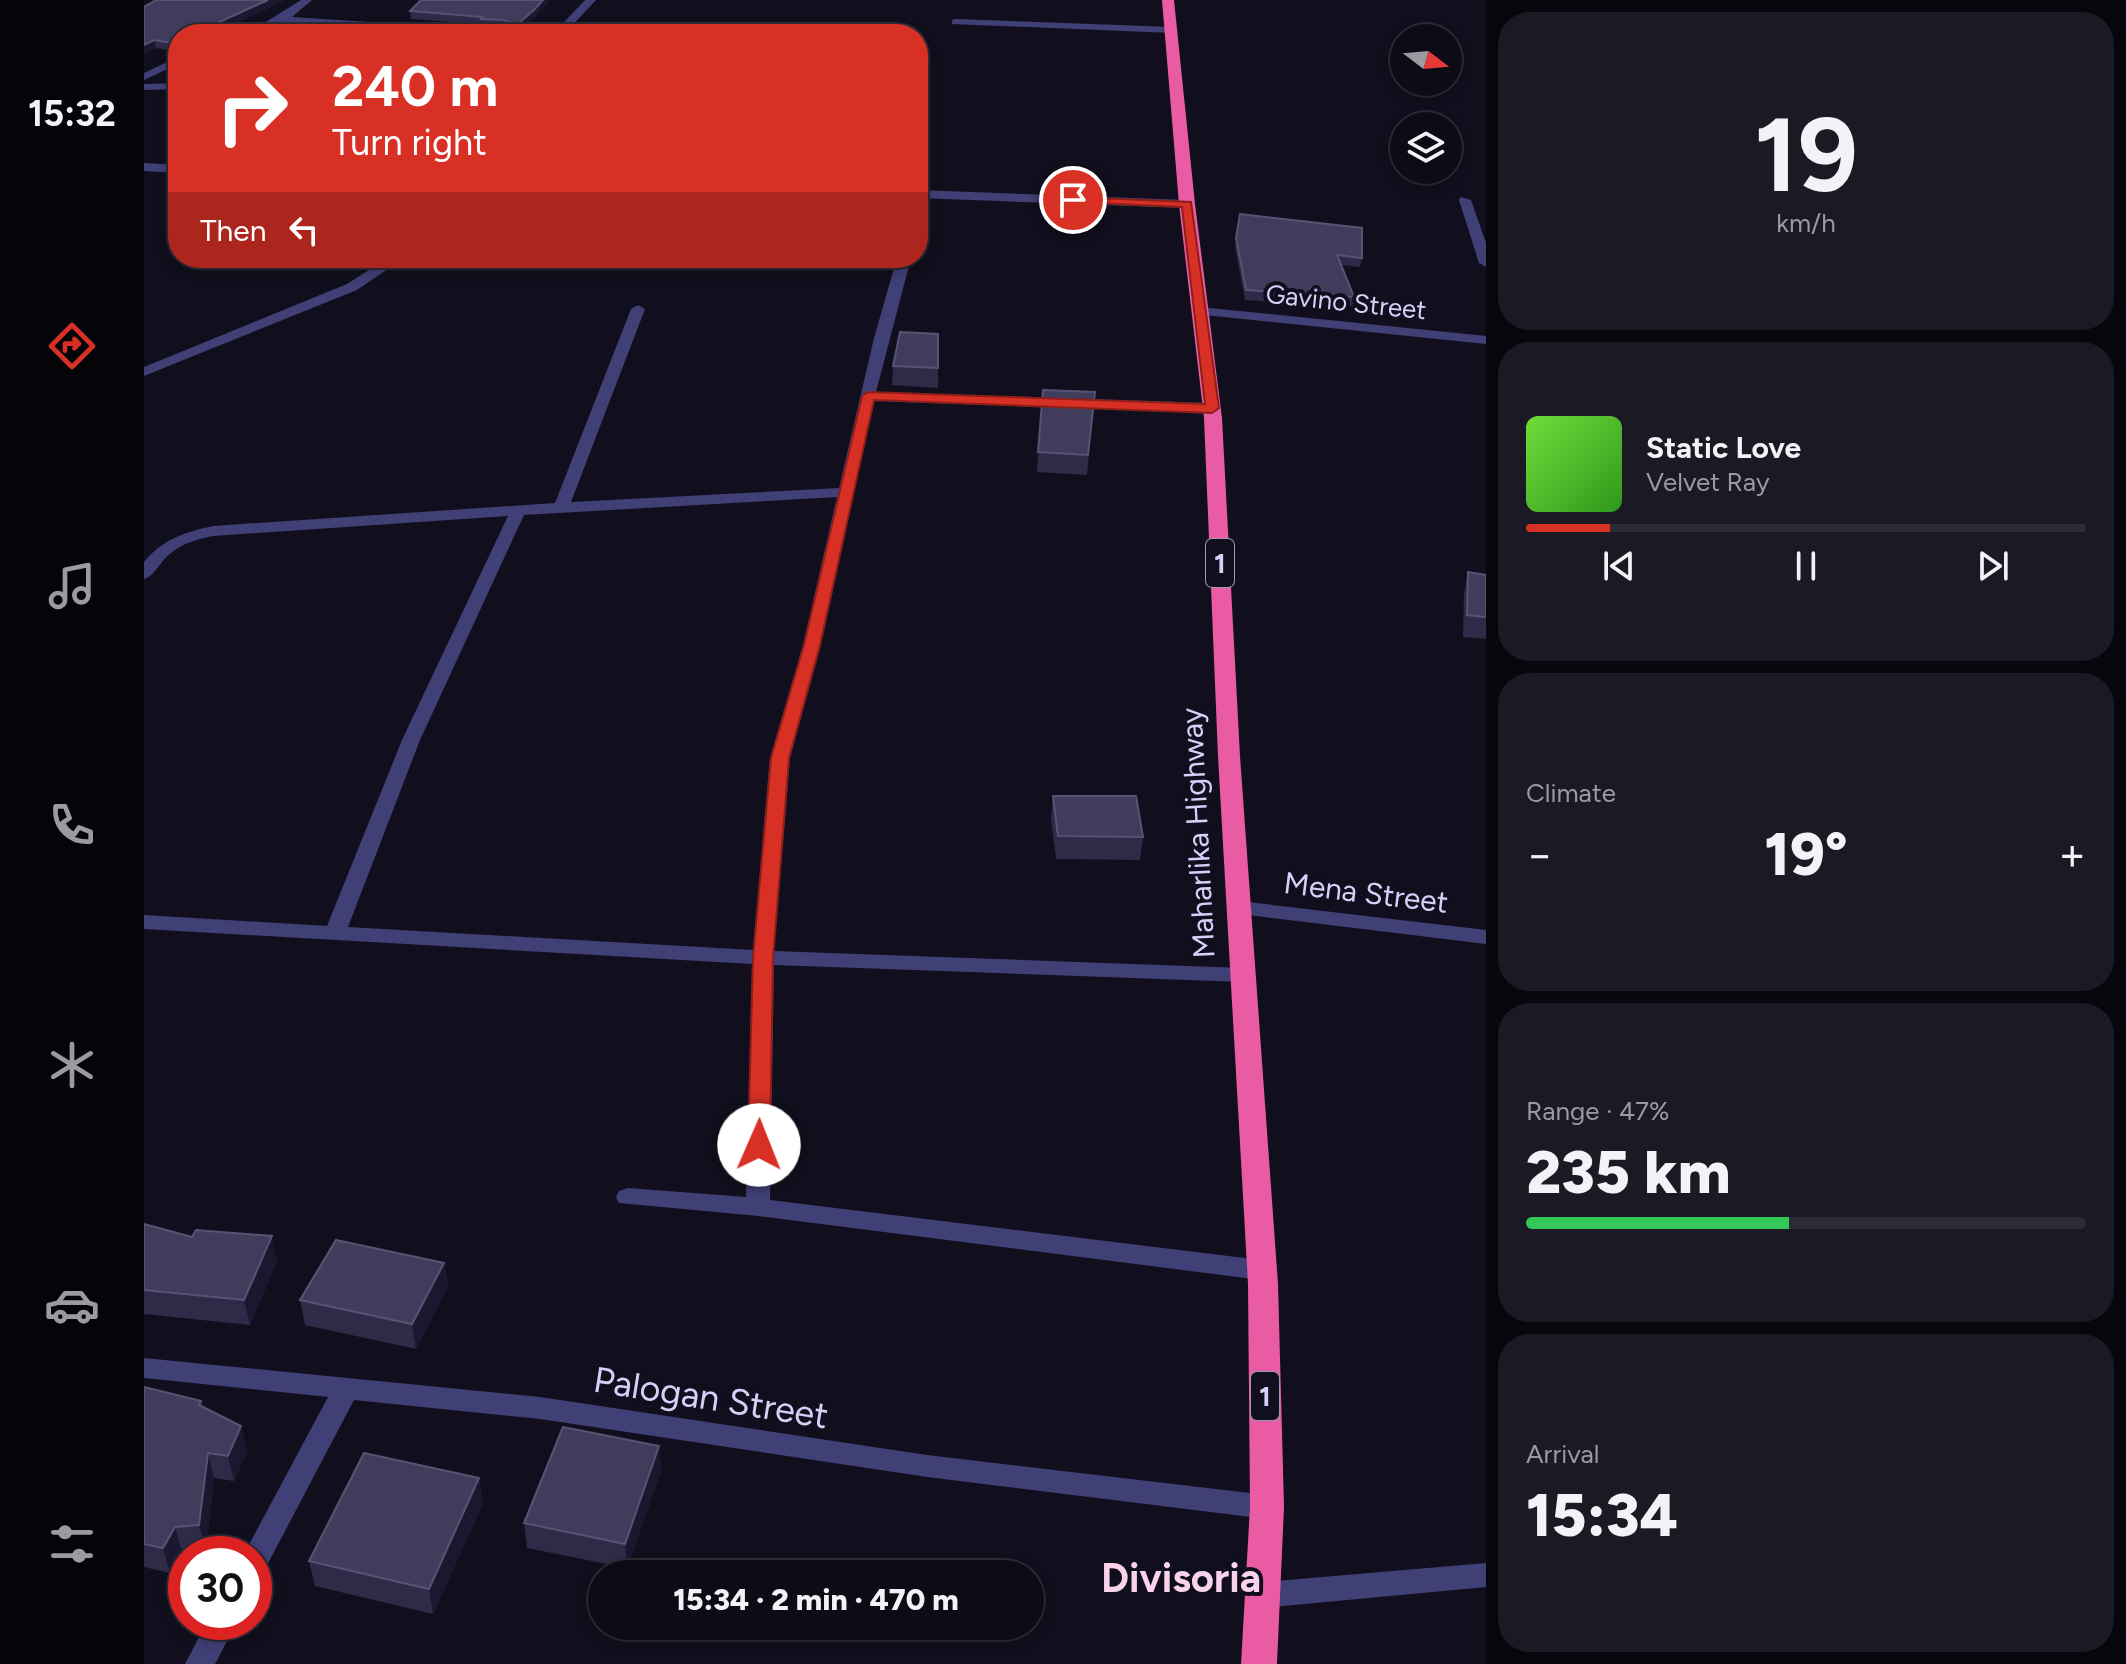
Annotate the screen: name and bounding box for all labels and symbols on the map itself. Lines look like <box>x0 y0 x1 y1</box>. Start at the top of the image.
north arrow <box>1390 24 1462 96</box>
pin <box>1039 166 1107 234</box>
street label: Gavino Street <box>1264 278 1428 326</box>
road number: 1 <box>1206 539 1234 587</box>
street label: Maharlika Highway <box>1172 707 1223 959</box>
street label: Mena Street <box>1282 864 1450 921</box>
position arrow <box>717 1103 801 1187</box>
street label: Palogan Street <box>591 1358 831 1437</box>
road number: 1 <box>1251 1372 1279 1420</box>
speed limit sign: 30 <box>168 1536 272 1640</box>
district label: Divisoria <box>1101 1554 1261 1602</box>

